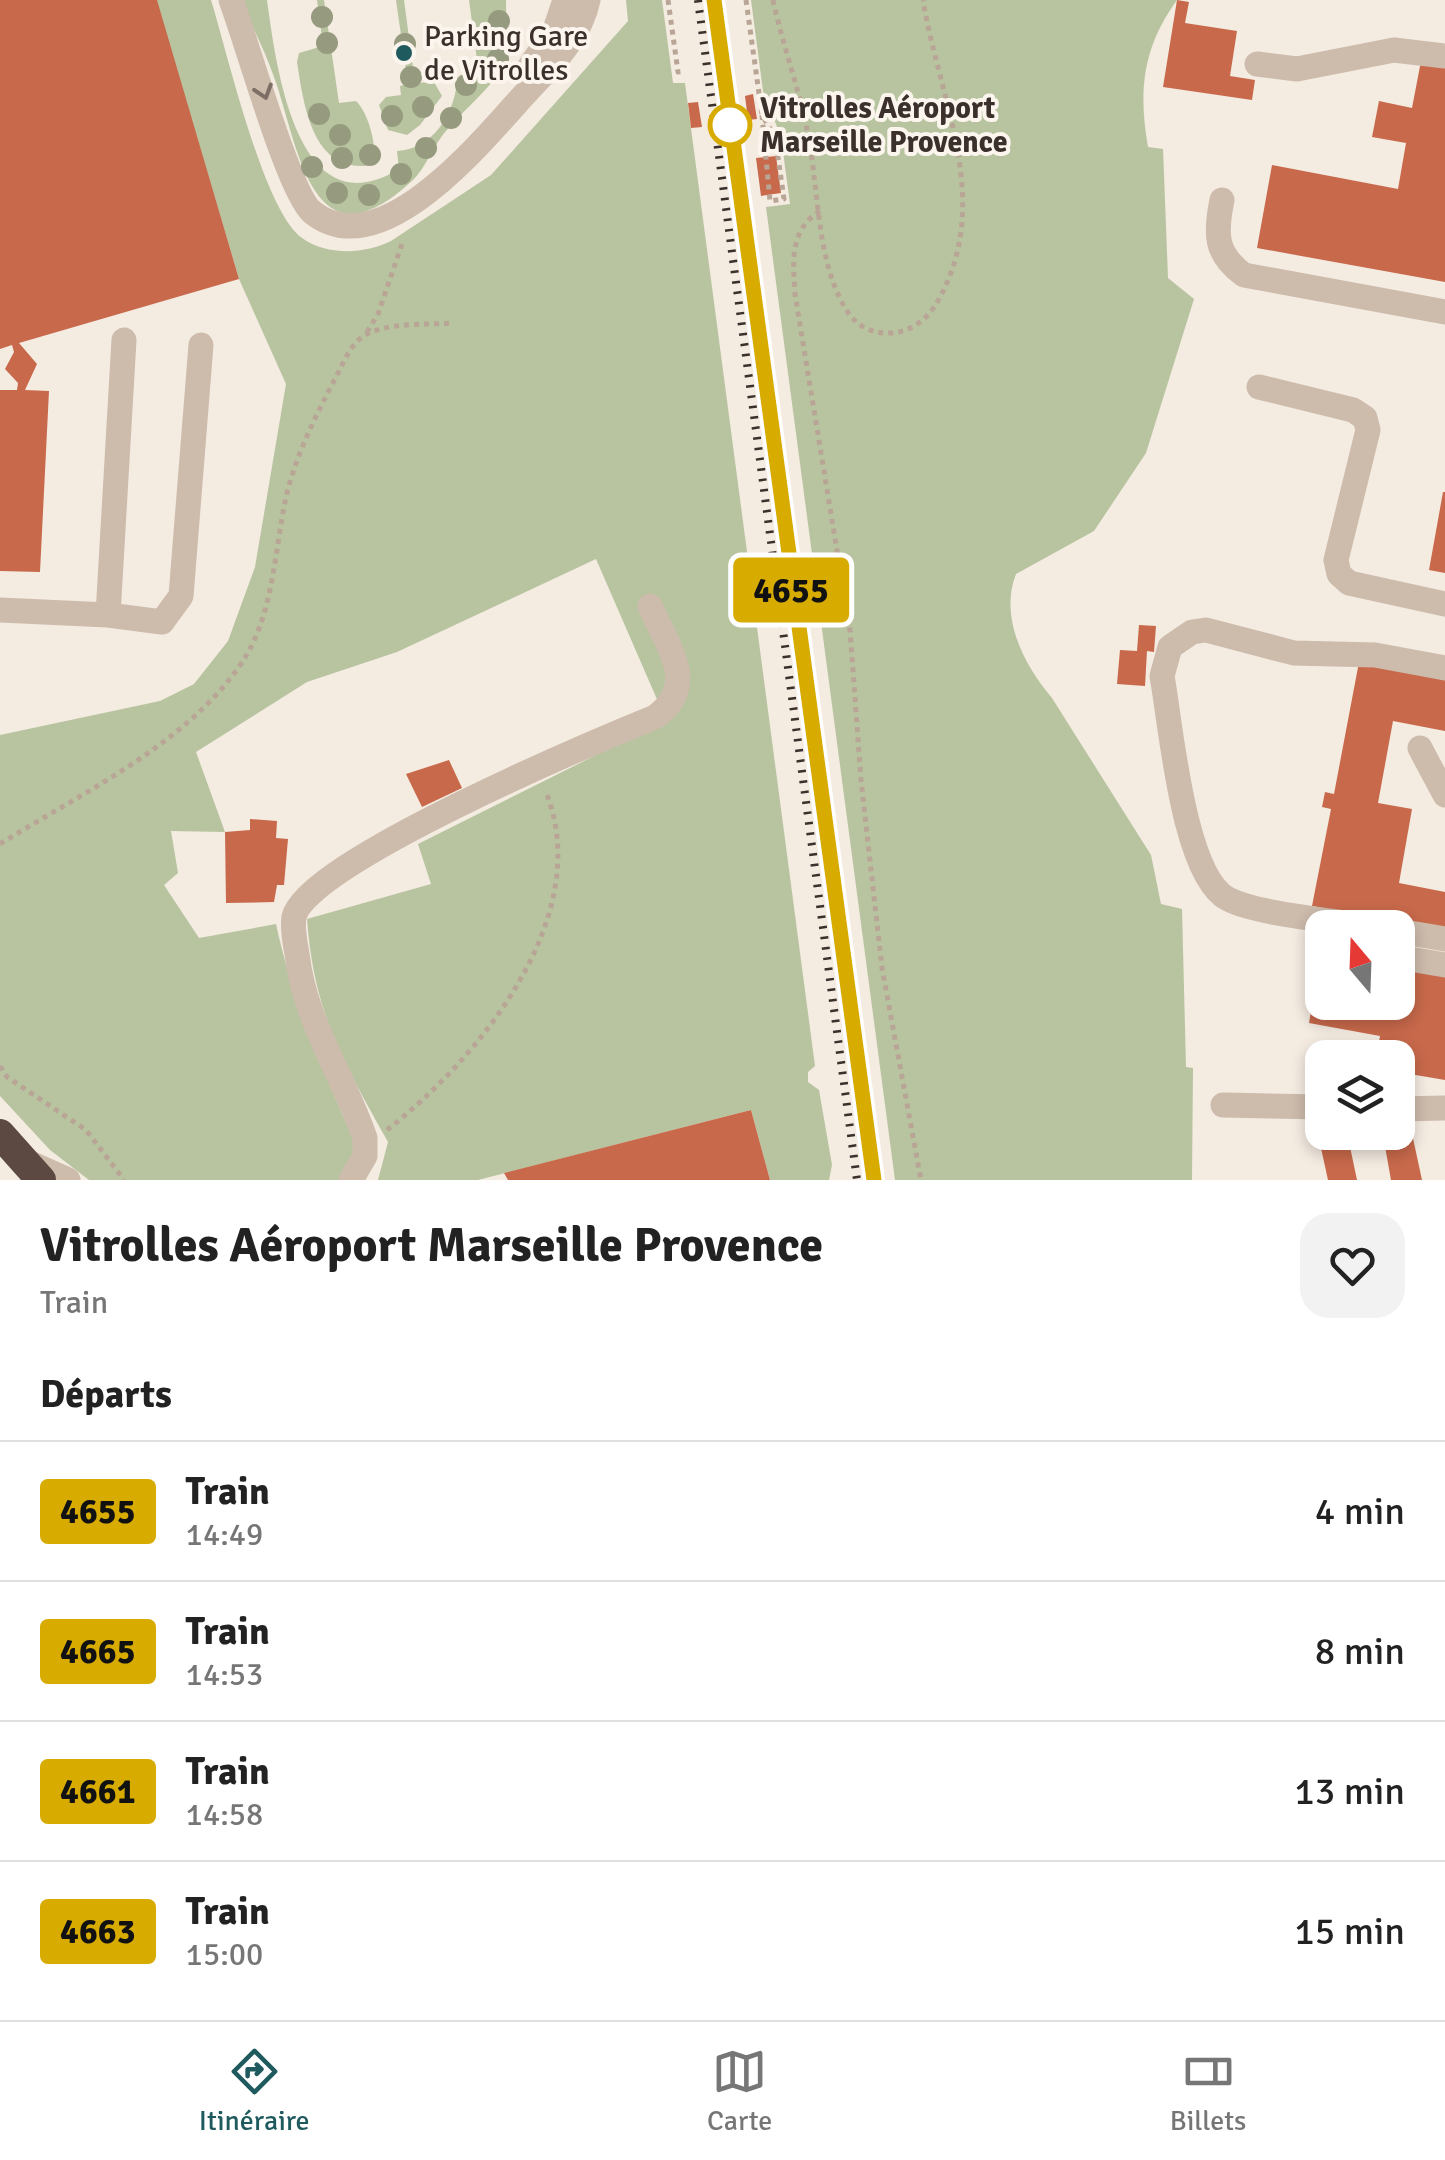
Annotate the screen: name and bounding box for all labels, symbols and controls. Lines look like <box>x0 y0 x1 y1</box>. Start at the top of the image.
place label: Parking Gare de Vitrolles <box>424 18 588 89</box>
marker: Parking Gare de Vitrolles <box>393 42 415 64</box>
one-way arrow <box>253 82 273 99</box>
place label: Vitrolles Aéroport Marseille Provence <box>760 90 1008 161</box>
marker: Vitrolles Aéroport Marseille Provence <box>709 104 751 146</box>
line badge: 4655 <box>721 558 861 622</box>
text: 4655 <box>753 569 829 612</box>
north arrow <box>1305 910 1415 1020</box>
map controls <box>1305 910 1415 1150</box>
button: layers <box>1305 1040 1415 1150</box>
button: heart <box>1300 1213 1405 1318</box>
text: Vitrolles Aéroport Marseille Provence <box>40 1216 823 1275</box>
text: Train <box>40 1283 108 1322</box>
text: Départs <box>40 1371 172 1418</box>
text: Train <box>186 1468 270 1515</box>
text: 4 min <box>1315 1488 1405 1535</box>
text: 4655 <box>60 1490 136 1533</box>
text: 14:49 <box>186 1515 263 1554</box>
text: Train <box>186 1608 270 1655</box>
text: 8 min <box>1315 1628 1405 1675</box>
text: 4665 <box>60 1630 136 1673</box>
text: 14:53 <box>186 1655 263 1694</box>
text: Train <box>186 1748 270 1795</box>
text: 13 min <box>1294 1768 1405 1815</box>
text: 4661 <box>60 1770 136 1813</box>
text: 14:58 <box>186 1795 263 1834</box>
text: Train <box>186 1888 270 1935</box>
text: 15 min <box>1294 1908 1405 1955</box>
text: 4663 <box>60 1910 136 1953</box>
text: 15:00 <box>186 1935 263 1974</box>
tab: Itinéraire <box>199 2044 310 2138</box>
tab: Carte <box>707 2044 772 2138</box>
tab: Billets <box>1170 2044 1246 2138</box>

